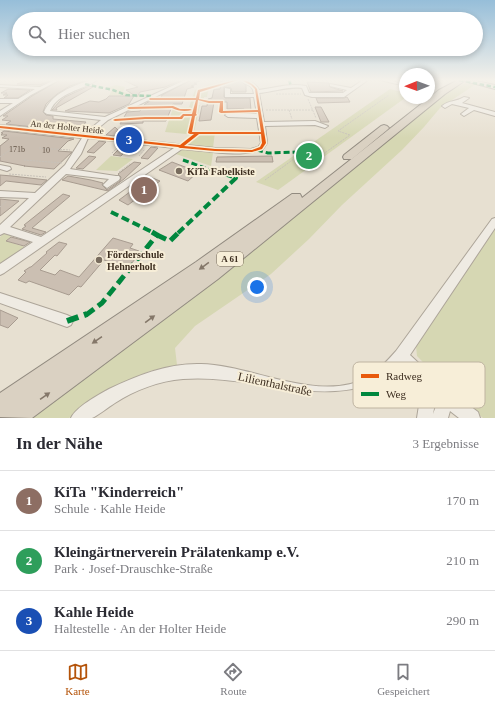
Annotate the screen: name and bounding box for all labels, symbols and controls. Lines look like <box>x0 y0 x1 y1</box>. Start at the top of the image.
search box <box>12 12 483 56</box>
icon: search <box>26 23 48 45</box>
text: Hier suchen <box>58 26 130 42</box>
north arrow <box>399 68 435 104</box>
street label: An der Holter Heide <box>30 118 104 136</box>
pin: 3 <box>116 125 142 155</box>
pin: 2 <box>296 141 322 171</box>
house number: 171b <box>9 145 25 154</box>
house number: 10 <box>42 146 50 155</box>
marker: KiTa Fabelkiste <box>174 166 184 176</box>
place label: KiTa Fabelkiste <box>187 166 255 177</box>
pin: 1 <box>131 175 157 205</box>
place label: Förderschule Hehnerholt <box>107 249 164 272</box>
road number: A 61 <box>217 252 243 266</box>
marker: Förderschule Hehnerholt <box>94 255 104 265</box>
one-way arrow <box>198 262 209 270</box>
your location <box>247 277 267 297</box>
one-way arrow <box>144 315 155 323</box>
one-way arrow <box>91 336 102 344</box>
legend <box>353 362 485 408</box>
street label: Lilienthalstraße <box>237 369 313 399</box>
text: Radweg <box>386 370 423 382</box>
text: Weg <box>386 388 406 400</box>
one-way arrow <box>40 392 50 400</box>
text: In der Nähe <box>16 434 103 453</box>
text: 3 Ergebnisse <box>412 436 479 451</box>
text: KiTa "Kinderreich" <box>54 484 184 500</box>
text: 1 <box>26 493 32 508</box>
text: 170 m <box>446 493 479 508</box>
text: Schule · Kahle Heide <box>54 501 166 516</box>
text: Kleingärtnerverein Prälatenkamp e.V. <box>54 544 299 560</box>
text: 2 <box>26 553 32 568</box>
text: 210 m <box>446 553 479 568</box>
text: Park · Josef-Drauschke-Straße <box>54 561 213 576</box>
text: Kahle Heide <box>54 604 134 620</box>
text: 3 <box>26 613 32 628</box>
text: 290 m <box>446 613 479 628</box>
text: Haltestelle · An der Holter Heide <box>54 621 226 636</box>
tab: Karte <box>65 661 90 697</box>
tab: Route <box>220 661 247 697</box>
tab: Gespeichert <box>377 661 430 697</box>

